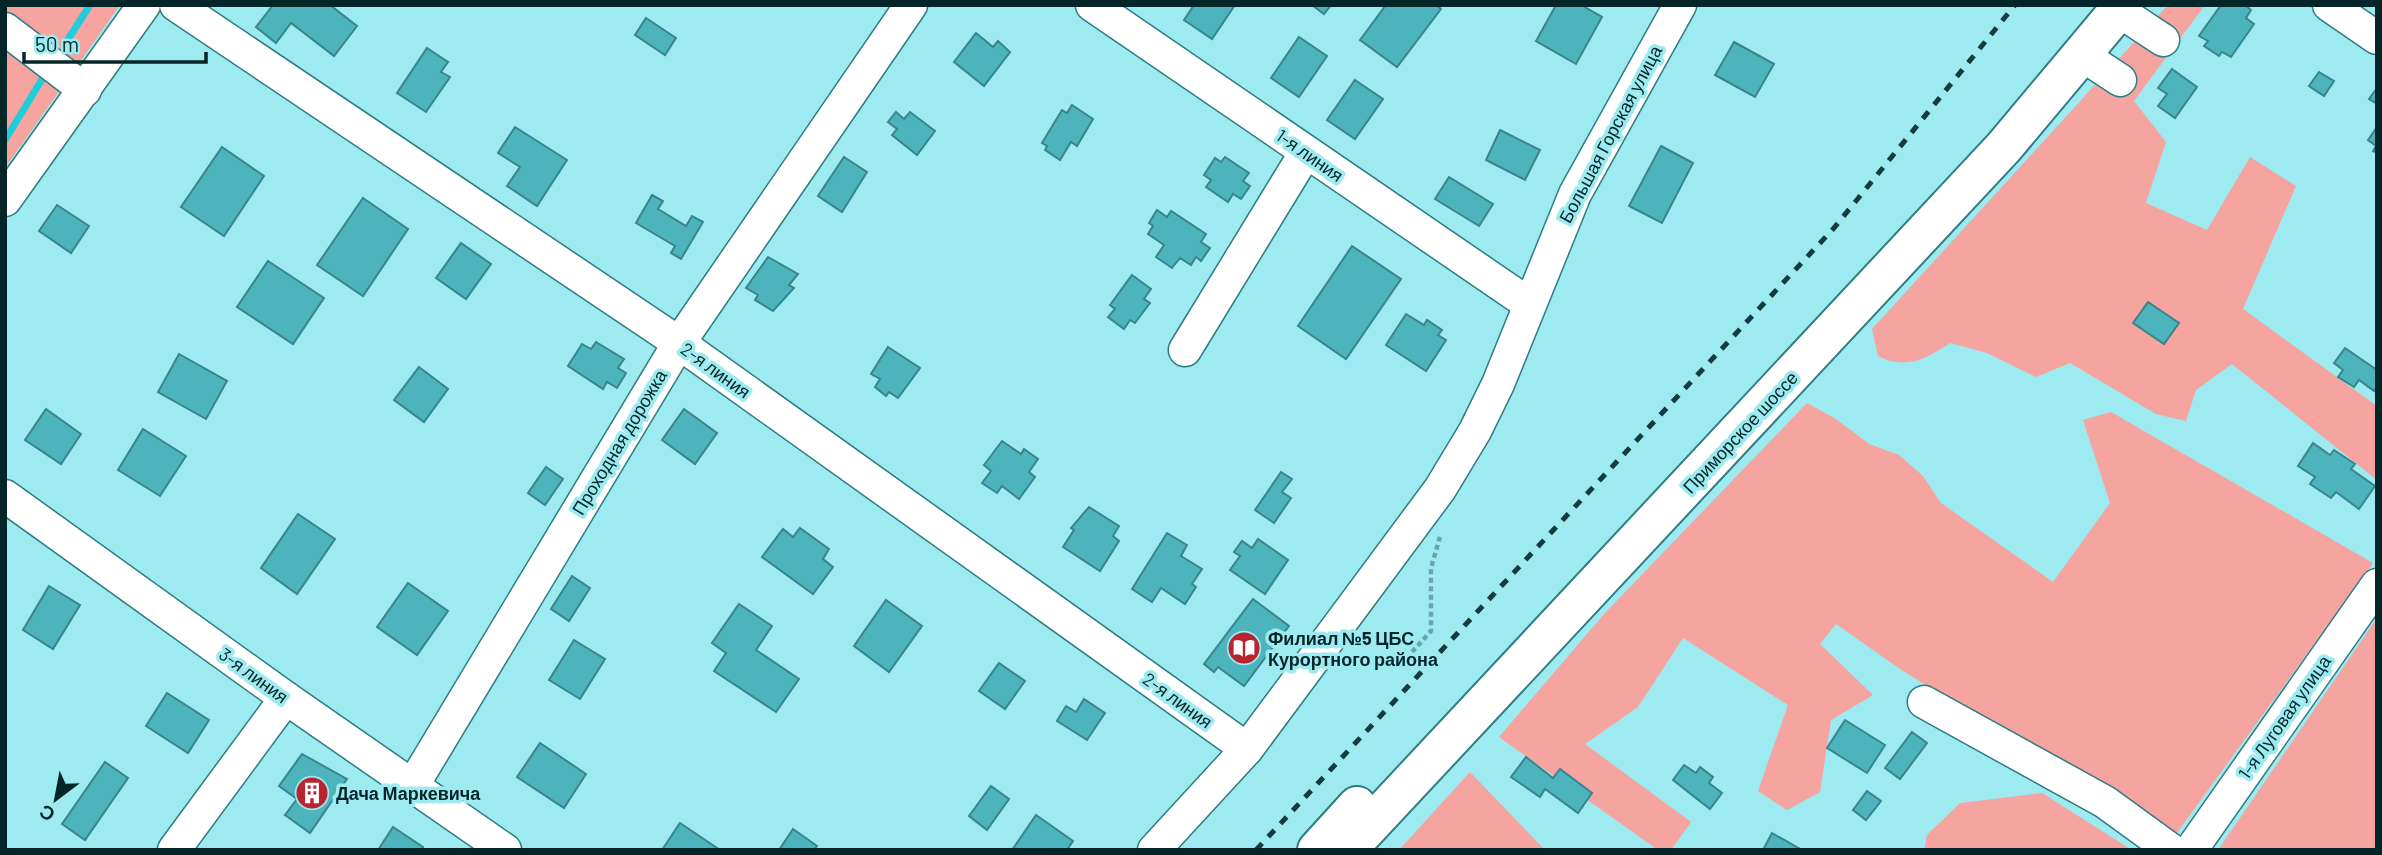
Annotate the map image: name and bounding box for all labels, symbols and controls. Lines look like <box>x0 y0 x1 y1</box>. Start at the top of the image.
scale bar <box>24 21 206 65</box>
text: 50 m <box>35 31 79 56</box>
street label: Большая Горская улица <box>1554 41 1667 226</box>
street label: 1-я линия <box>1272 124 1348 186</box>
street label: 2-я линия <box>677 337 755 403</box>
street label: Проходная дорожка <box>567 365 672 519</box>
street label: Приморское шоссе <box>1678 367 1802 497</box>
place label: Филиал №5 ЦБС Курортного района <box>1268 627 1439 670</box>
library icon: Филиал №5 ЦБС Курортного района <box>1225 629 1263 667</box>
street label: 3-я линия <box>215 643 293 707</box>
street label: 1-я Луговая улица <box>2233 650 2335 783</box>
street label: 2-я линия <box>1139 667 1217 733</box>
north arrow <box>21 764 91 834</box>
building icon: Дача Маркевича <box>293 774 331 812</box>
place label: Дача Маркевича <box>336 782 481 804</box>
text: С <box>35 800 59 827</box>

